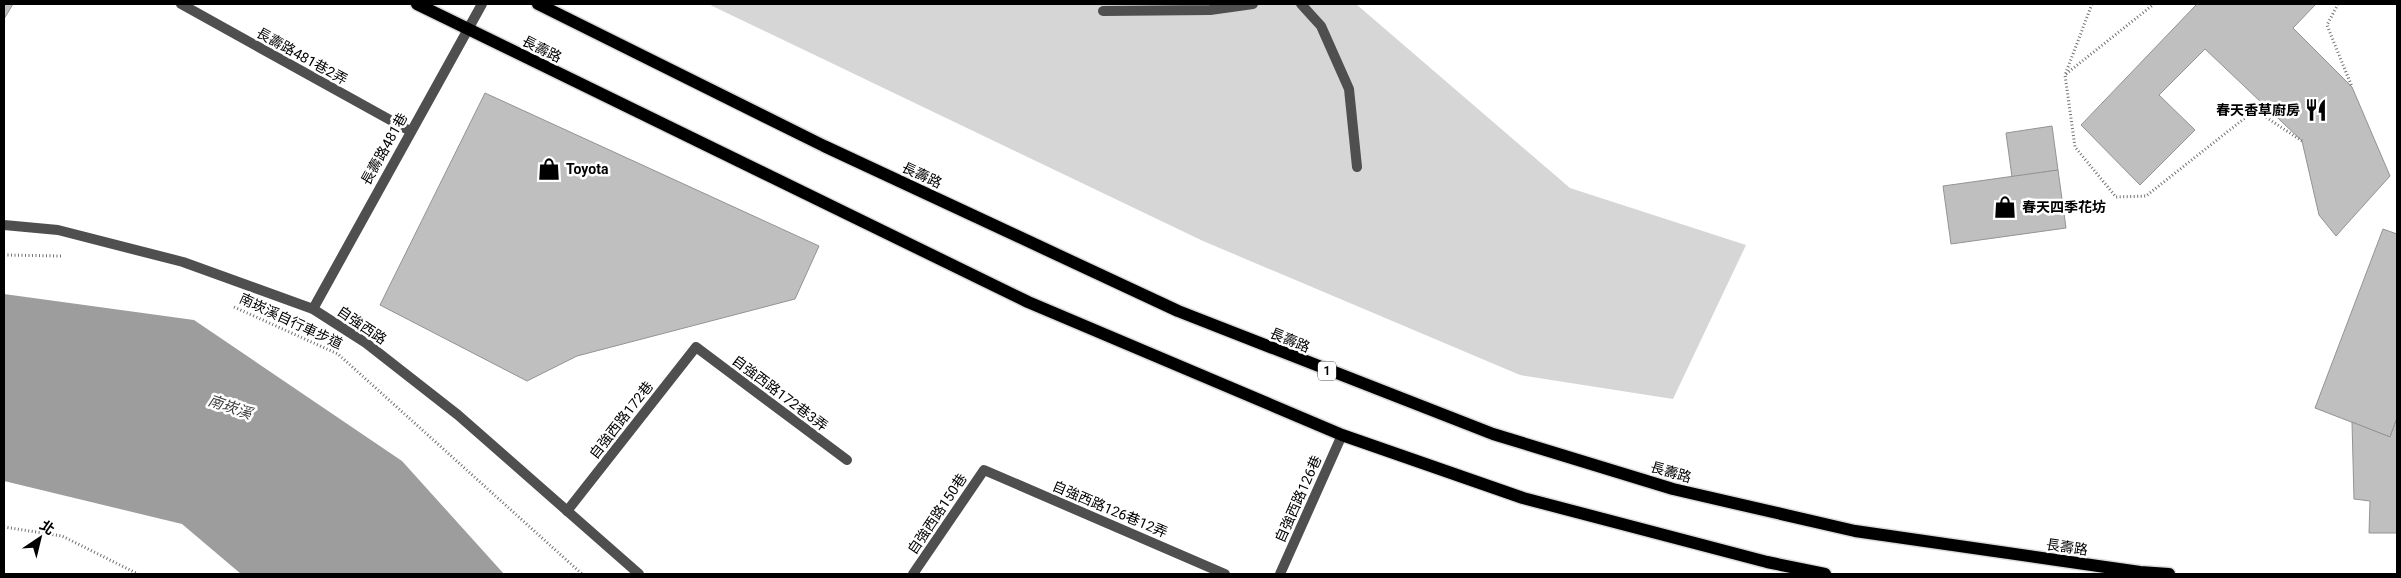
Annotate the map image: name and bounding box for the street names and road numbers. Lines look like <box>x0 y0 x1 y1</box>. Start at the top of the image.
street label: 長壽路481巷2弄 <box>254 24 350 88</box>
street label: 長壽路 <box>520 33 564 65</box>
street label: 長壽路481巷 <box>358 110 410 188</box>
street label: 長壽路 <box>900 159 944 191</box>
street label: 南崁溪自行車步道 <box>237 290 345 352</box>
street label: 自強西路 <box>334 303 390 347</box>
street label: 長壽路 <box>1268 325 1312 355</box>
street label: 自強西路172巷3弄 <box>729 352 831 434</box>
road number: 1 <box>1318 362 1336 381</box>
street label: 自強西路172巷 <box>586 378 656 462</box>
street label: 自強西路126巷 <box>1272 453 1324 545</box>
street label: 長壽路 <box>1649 459 1693 485</box>
street label: 自強西路150巷 <box>904 471 970 557</box>
street label: 自強西路126巷12弄 <box>1050 478 1170 540</box>
street label: 長壽路 <box>2045 536 2089 558</box>

